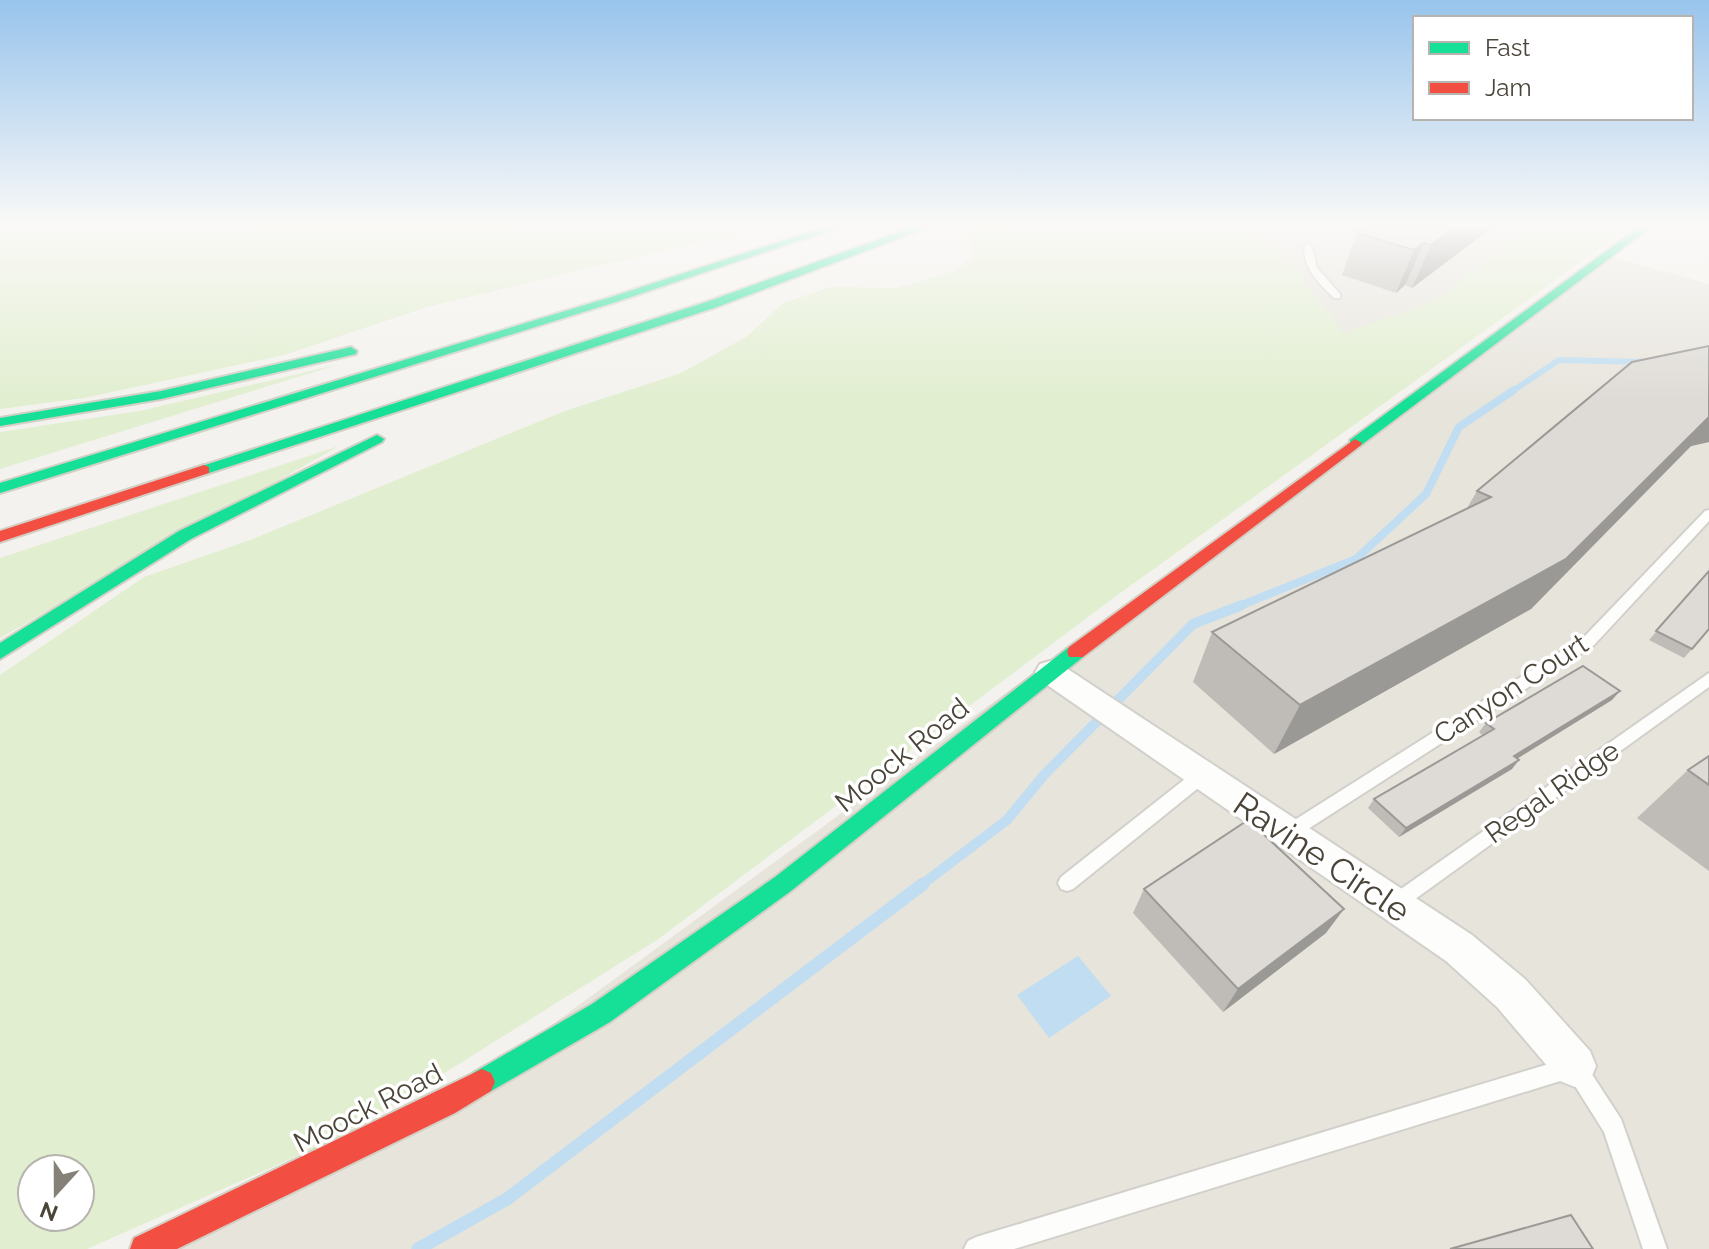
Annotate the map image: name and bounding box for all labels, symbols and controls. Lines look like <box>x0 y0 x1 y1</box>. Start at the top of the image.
legend <box>1413 16 1693 120</box>
text: Fast <box>1485 33 1530 62</box>
text: Jam <box>1485 73 1531 102</box>
street label: Canyon Court <box>1428 627 1595 751</box>
street label: Moock Road <box>829 691 975 819</box>
street label: Regal Ridge <box>1479 734 1625 850</box>
street label: Ravine Circle <box>1226 783 1418 931</box>
street label: Moock Road <box>288 1056 448 1160</box>
north arrow <box>16 1153 96 1233</box>
text: N <box>36 1197 61 1227</box>

